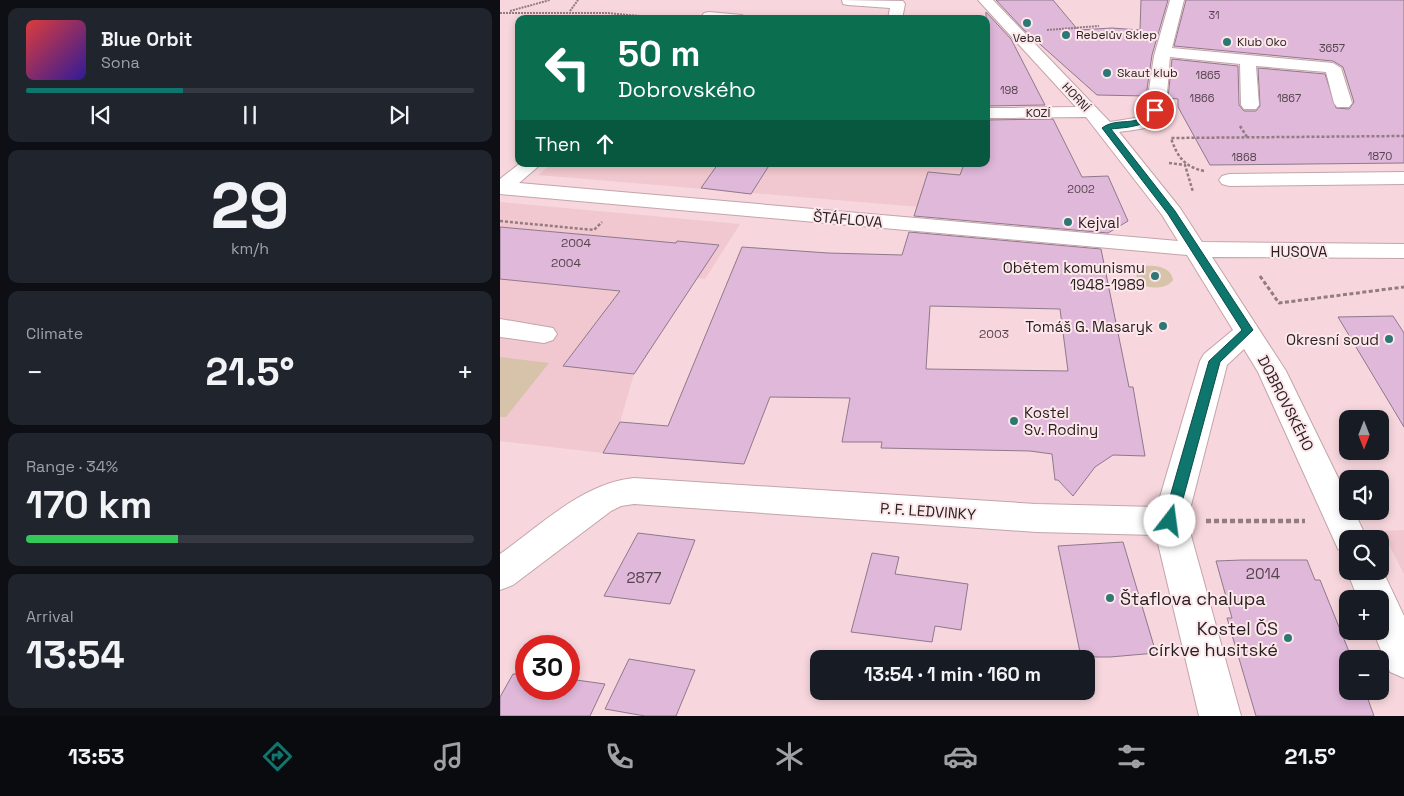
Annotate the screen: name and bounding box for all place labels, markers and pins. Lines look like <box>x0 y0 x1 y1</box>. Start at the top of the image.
marker: Veba <box>1021 17 1033 29</box>
place label: Rebelův Sklep <box>1076 27 1157 43</box>
marker: Rebelův Sklep <box>1060 29 1072 41</box>
place label: Veba <box>1013 30 1041 46</box>
place label: Klub Oko <box>1237 34 1287 50</box>
marker: Klub Oko <box>1221 36 1233 48</box>
place label: Skaut klub <box>1117 65 1178 81</box>
marker: Skaut klub <box>1101 67 1113 79</box>
pin <box>1134 89 1176 131</box>
place label: Kejval <box>1078 213 1120 232</box>
marker: Kejval <box>1062 216 1074 228</box>
place label: Obětem komunismu 1948-1989 <box>1003 258 1145 294</box>
marker: Obětem komunismu 1948-1989 <box>1149 270 1161 282</box>
place label: Tomáš G. Masaryk <box>1025 317 1153 336</box>
marker: Tomáš G. Masaryk <box>1157 320 1169 332</box>
place label: Okresní soud <box>1286 330 1379 349</box>
marker: Okresní soud <box>1383 333 1395 345</box>
place label: Kostel Sv. Rodiny <box>1024 403 1098 439</box>
marker: Kostel Sv. Rodiny <box>1008 415 1020 427</box>
place label: Štaflova chalupa <box>1120 587 1266 610</box>
marker: Štaflova chalupa <box>1104 592 1116 604</box>
place label: Kostel ČS církve husitské <box>1148 617 1278 661</box>
marker: Kostel ČS církve husitské <box>1282 632 1294 644</box>

